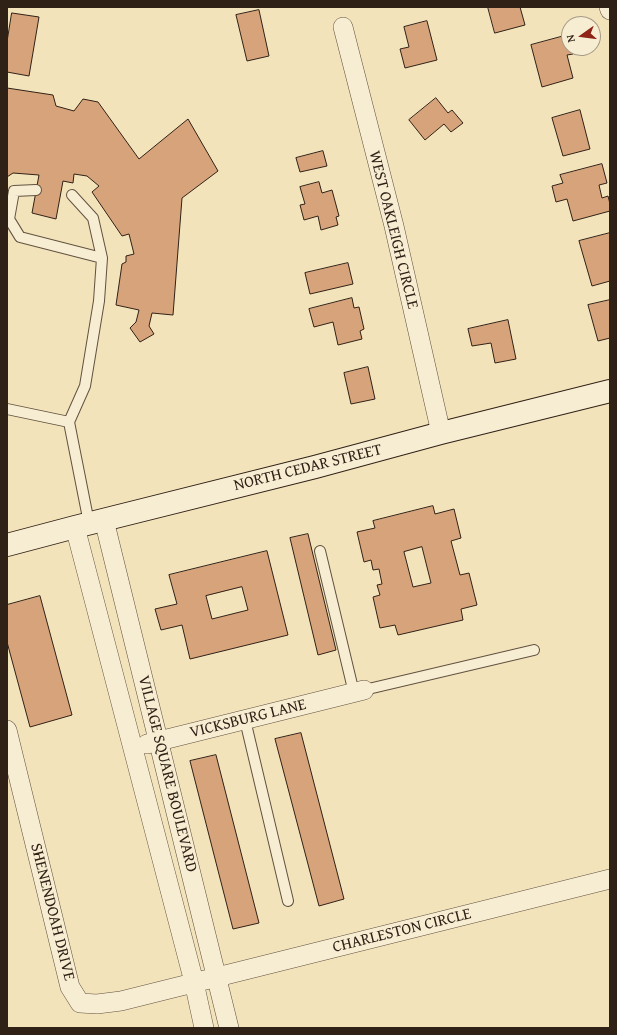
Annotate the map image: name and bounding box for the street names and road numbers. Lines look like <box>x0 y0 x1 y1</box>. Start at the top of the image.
street label: WEST OAKLEIGH CIRCLE <box>364 149 422 311</box>
street label: NORTH CEDAR STREET <box>232 440 384 496</box>
street label: VILLAGE SQUARE BOULEVARD <box>133 674 201 874</box>
street label: VICKSBURG LANE <box>188 695 308 743</box>
street label: SHENENDOAH DRIVE <box>26 841 78 983</box>
street label: CHARLESTON CIRCLE <box>331 905 473 957</box>

